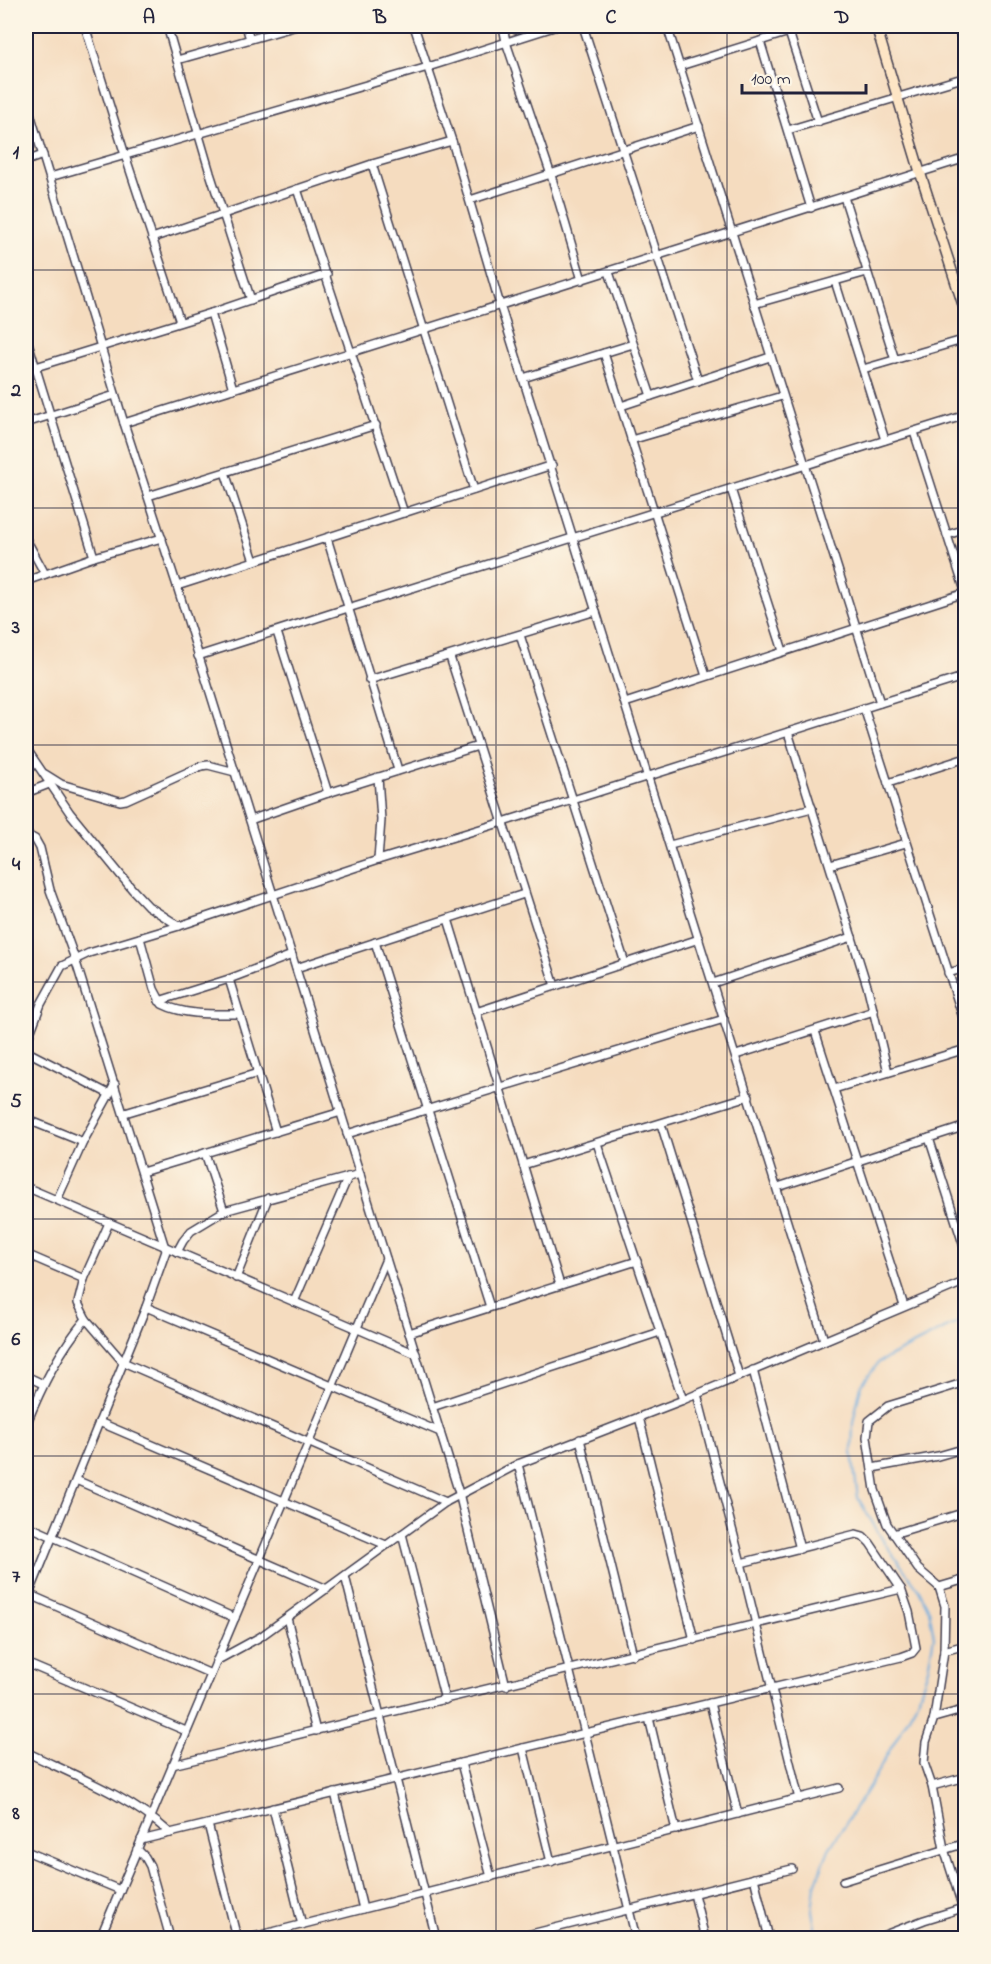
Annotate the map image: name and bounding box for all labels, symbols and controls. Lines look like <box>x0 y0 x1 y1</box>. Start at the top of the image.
text: A <box>143 4 155 33</box>
text: B <box>372 4 387 33</box>
text: C <box>606 4 617 33</box>
text: D <box>834 4 849 33</box>
scale bar <box>742 57 866 95</box>
text: 100 m <box>751 67 791 93</box>
text: 1 <box>13 139 20 168</box>
text: 2 <box>10 377 21 406</box>
text: 3 <box>11 614 20 643</box>
text: 4 <box>12 851 21 880</box>
text: 5 <box>10 1088 22 1117</box>
text: 6 <box>12 1326 21 1355</box>
text: 7 <box>12 1563 21 1592</box>
text: 8 <box>11 1800 20 1829</box>

